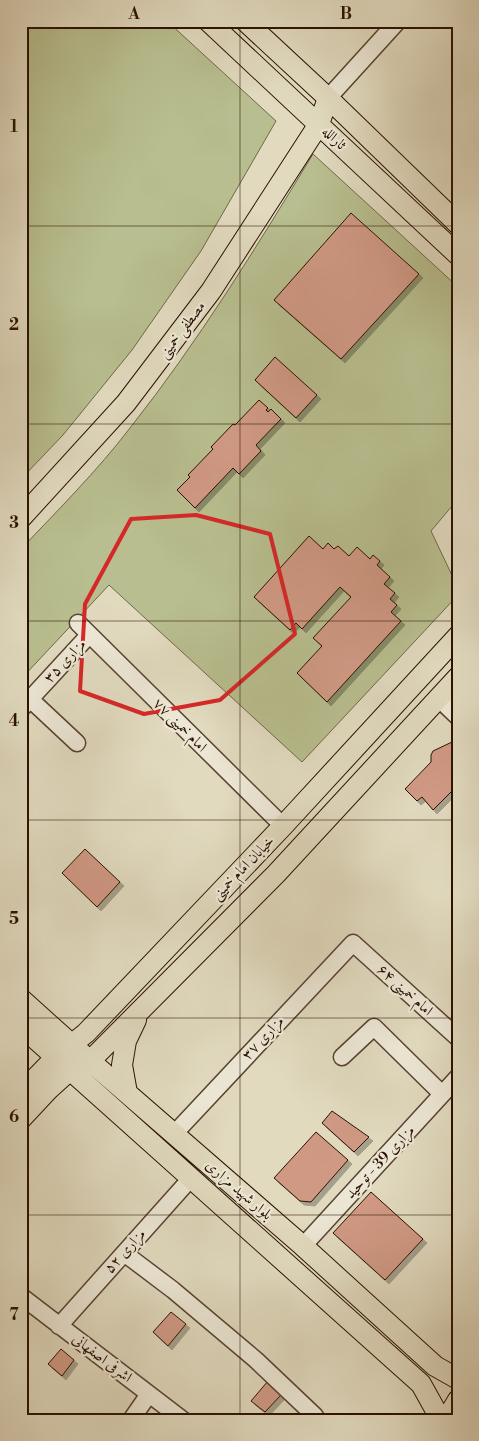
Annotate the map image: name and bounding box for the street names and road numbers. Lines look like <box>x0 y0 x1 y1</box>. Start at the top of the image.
street label: ثارالله <box>318 122 350 154</box>
street label: مصطفی خمینی <box>154 297 211 363</box>
street label: مزاری ۳۵ <box>40 635 91 688</box>
street label: امام خمینی ۷۷ <box>147 694 211 758</box>
street label: خیابان امام خمینی <box>207 832 281 906</box>
street label: امام خمینی ۶۴ <box>371 960 437 1022</box>
street label: مزاری ۳۷ <box>238 1012 289 1065</box>
street label: مزاری 39 - توحید <box>341 1121 420 1204</box>
street label: بلوار شهید مزاری <box>201 1156 277 1225</box>
street label: مزاری ۵۲ <box>100 1225 151 1278</box>
street label: اشرفی اصفهانی <box>68 1329 136 1387</box>

